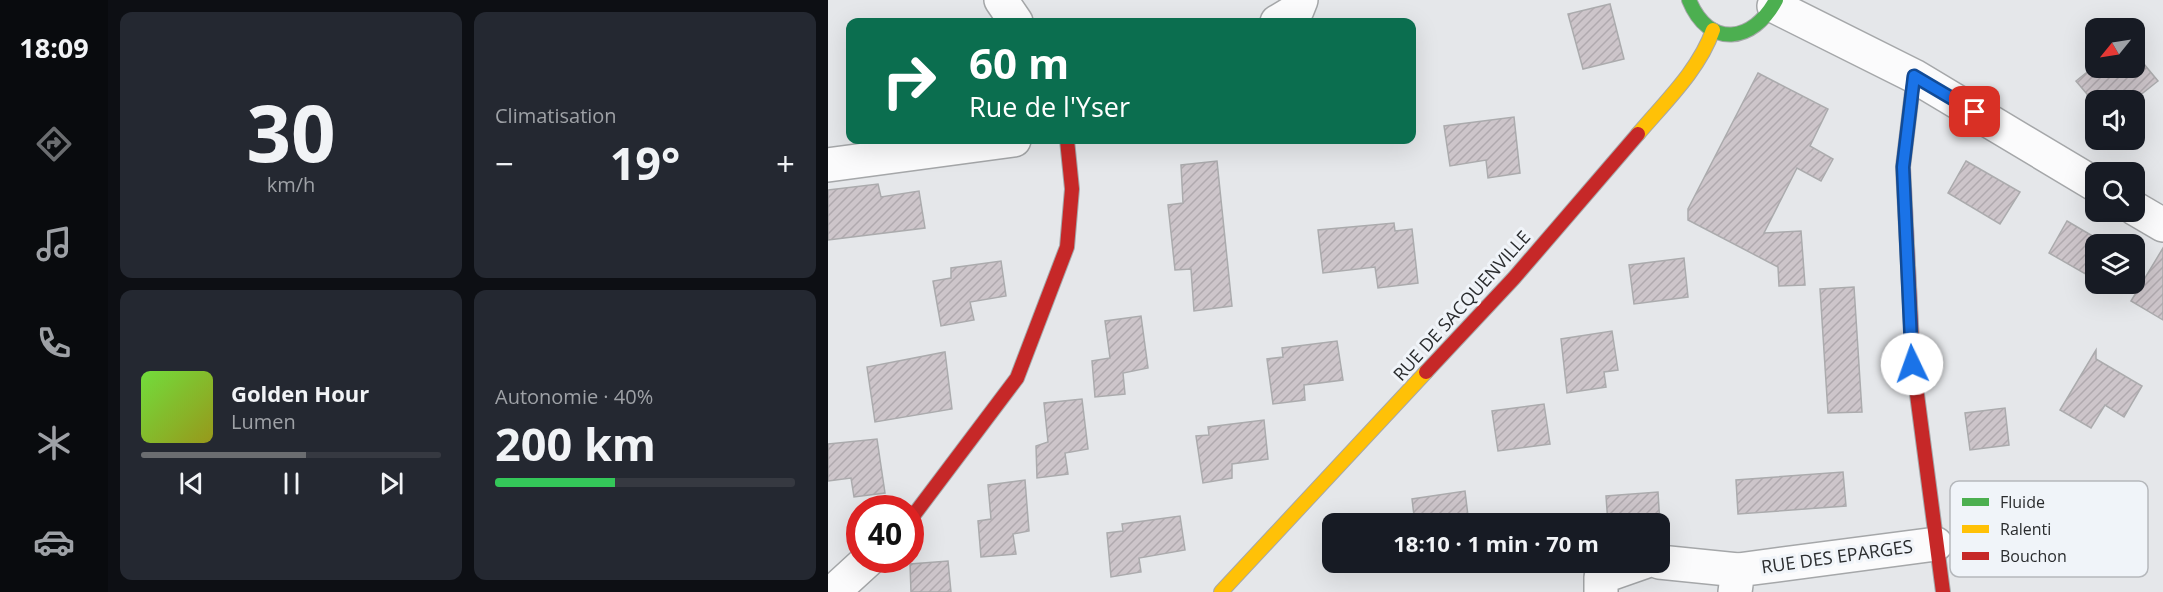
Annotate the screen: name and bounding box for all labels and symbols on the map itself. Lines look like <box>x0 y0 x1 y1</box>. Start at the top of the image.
north arrow <box>2085 18 2145 78</box>
pin <box>1949 86 2000 137</box>
street label: RUE DE SACQUENVILLE <box>1387 225 1535 386</box>
position arrow <box>1880 332 1944 396</box>
legend <box>1950 481 2148 577</box>
text: Fluide <box>2000 491 2045 513</box>
speed limit sign: 40 <box>846 495 924 573</box>
text: Ralenti <box>2000 518 2051 540</box>
street label: RUE DES EPARGES <box>1760 533 1914 579</box>
text: Bouchon <box>2000 545 2067 567</box>

